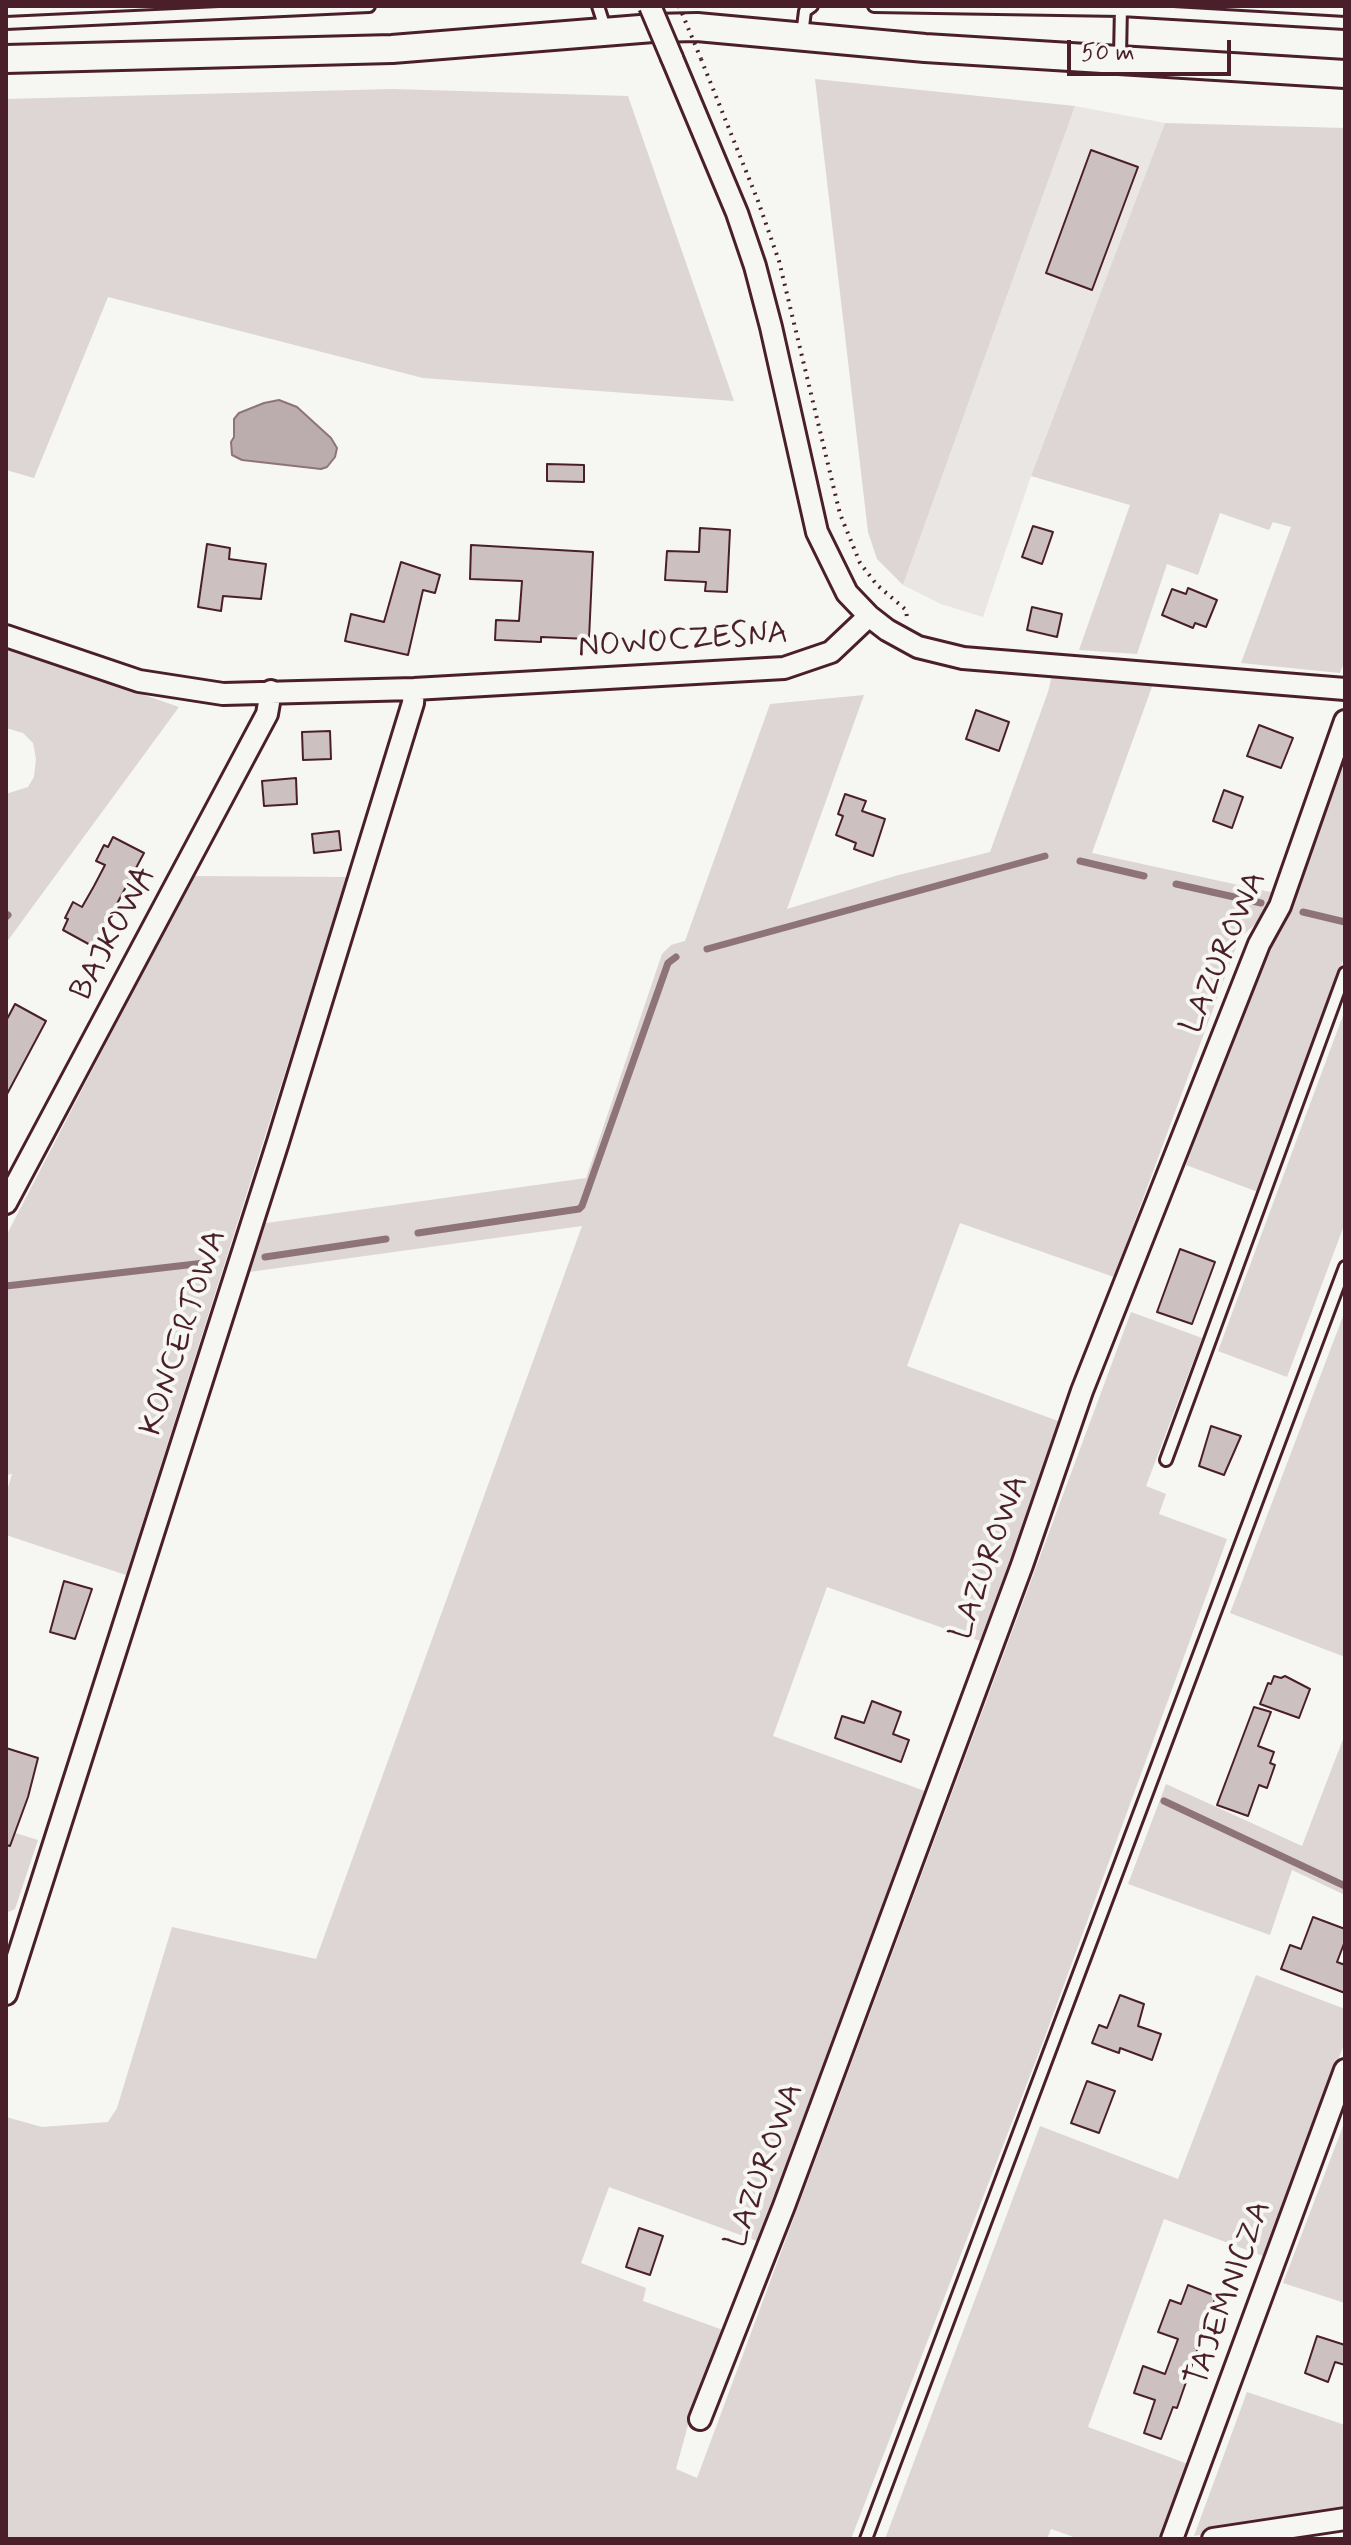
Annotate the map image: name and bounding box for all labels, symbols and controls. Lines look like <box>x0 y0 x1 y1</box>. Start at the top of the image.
scale bar <box>1071 24 1235 74</box>
text: 50 m <box>1081 38 1135 69</box>
street label: NOWOCZESNA <box>577 616 789 668</box>
street label: BAJKOWA <box>64 860 166 1008</box>
street label: LAZUROWA <box>1174 866 1276 1040</box>
street label: KONCERTOWA <box>134 1225 236 1441</box>
street label: LAZUROWA <box>943 1470 1039 1646</box>
street label: LAZUROWA <box>718 2078 814 2254</box>
street label: TAJEMNICZA <box>1179 2196 1281 2392</box>

